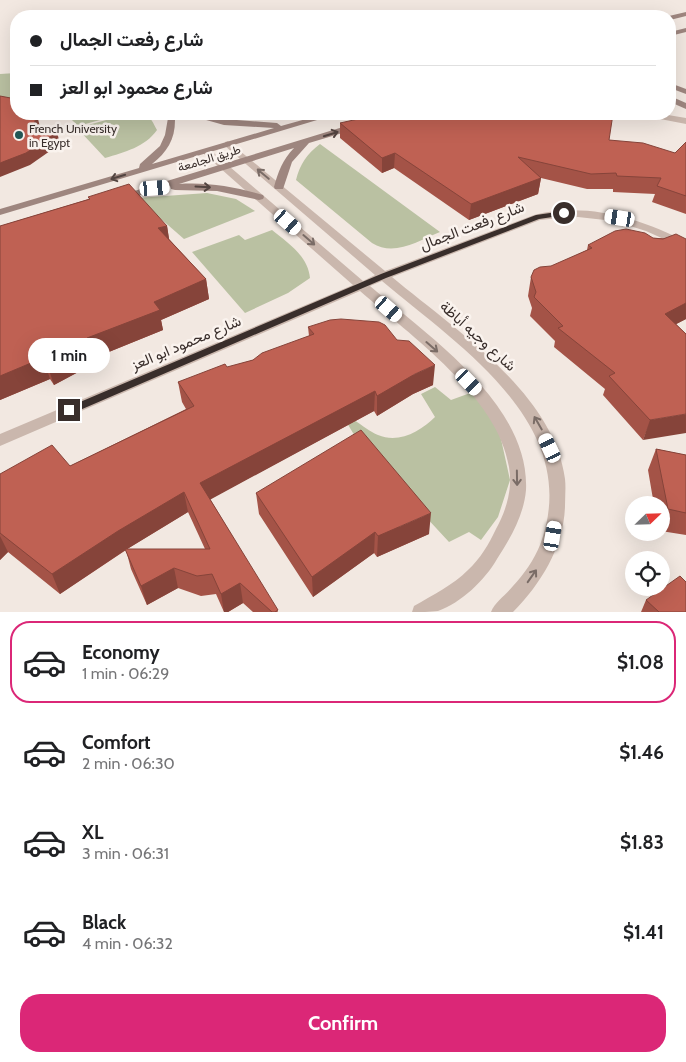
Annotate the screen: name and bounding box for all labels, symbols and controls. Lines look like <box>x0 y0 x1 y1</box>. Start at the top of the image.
text: شارع رفعت الجمال <box>60 28 203 51</box>
text: شارع محمود ابو العز <box>60 76 213 99</box>
place label: French University in Egypt <box>29 121 117 150</box>
one-way arrow <box>323 128 339 138</box>
marker: French University in Egypt <box>13 129 25 141</box>
street label: طريق الجامعة <box>176 141 243 176</box>
one-way arrow <box>256 168 269 179</box>
one-way arrow <box>110 172 126 182</box>
car <box>139 179 170 197</box>
one-way arrow <box>195 182 211 191</box>
street label: شارع رفعت الجمال <box>417 198 528 256</box>
route start <box>553 202 575 224</box>
car <box>271 206 304 238</box>
car <box>604 208 635 228</box>
one-way arrow <box>302 235 315 246</box>
car <box>372 293 405 325</box>
street label: شارع وجيه أباظة <box>435 297 520 376</box>
street label: شارع محمود ابو العز <box>127 312 245 377</box>
callout: 1 min <box>28 338 110 372</box>
one-way arrow <box>425 341 438 352</box>
text: 1 min <box>51 346 87 365</box>
car <box>453 366 484 398</box>
route end <box>58 399 80 421</box>
one-way arrow <box>533 416 542 431</box>
car <box>536 431 563 465</box>
one-way arrow <box>512 470 522 486</box>
north arrow <box>625 496 670 541</box>
map controls <box>625 496 670 596</box>
car <box>543 520 562 552</box>
button: locate <box>625 551 670 596</box>
one-way arrow <box>527 569 537 583</box>
icon: car <box>22 640 67 685</box>
text: Economy <box>82 641 160 664</box>
text: $1.08 <box>617 651 664 674</box>
text: 1 min · 06:29 <box>82 664 169 683</box>
icon: car <box>22 730 67 775</box>
text: Comfort <box>82 731 151 754</box>
text: $1.46 <box>619 741 664 764</box>
text: 2 min · 06:30 <box>82 754 175 773</box>
icon: car <box>22 820 67 865</box>
text: XL <box>82 821 103 844</box>
text: $1.83 <box>620 831 664 854</box>
text: 3 min · 06:31 <box>82 844 169 863</box>
icon: car <box>22 910 67 955</box>
text: Black <box>82 911 126 934</box>
text: $1.41 <box>623 921 664 944</box>
text: 4 min · 06:32 <box>82 934 173 953</box>
button: Confirm <box>20 994 666 1052</box>

